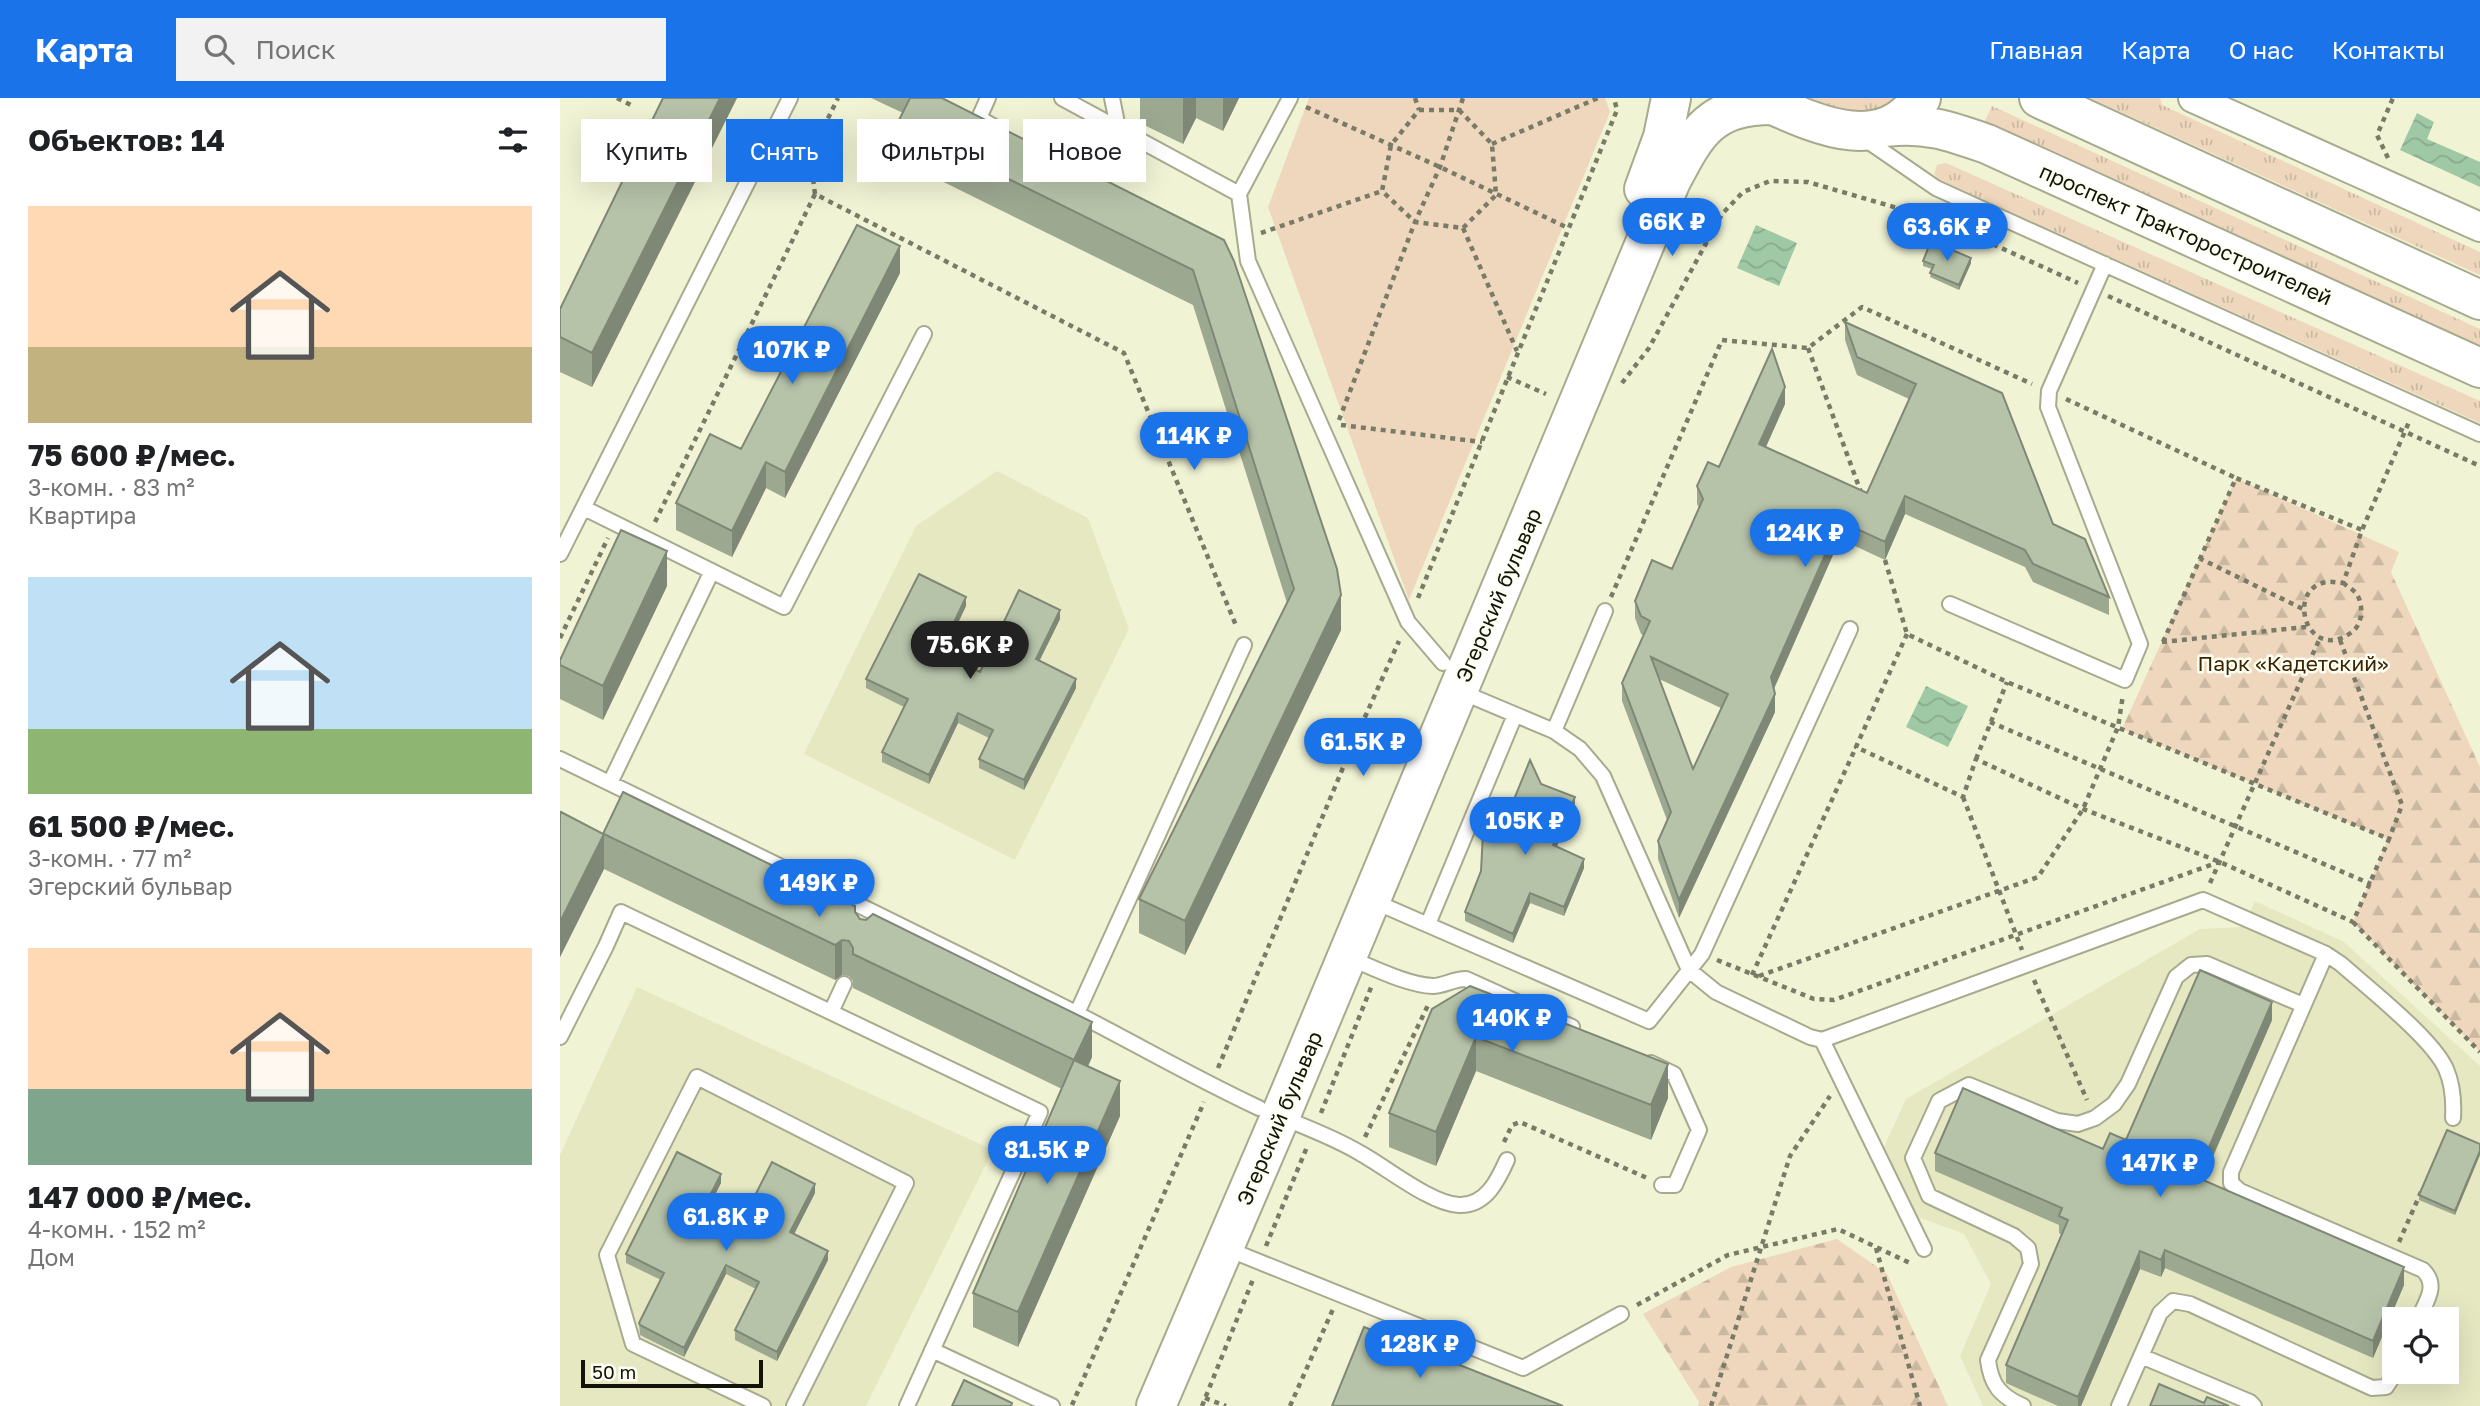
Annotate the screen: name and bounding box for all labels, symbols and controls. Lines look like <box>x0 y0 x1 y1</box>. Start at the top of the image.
search box <box>176 18 666 81</box>
text: Карта <box>35 30 134 69</box>
icon: search <box>200 30 238 68</box>
text: Поиск <box>256 34 336 65</box>
text: Главная <box>1989 35 2083 64</box>
text: Карта <box>2121 35 2191 64</box>
text: О нас <box>2229 35 2294 64</box>
text: Контакты <box>2332 35 2445 64</box>
chip: Купить <box>581 119 712 182</box>
chip: Снять <box>726 119 843 182</box>
chip: Фильтры <box>857 119 1009 182</box>
chip: Новое <box>1023 119 1146 182</box>
icon: filters <box>494 121 532 159</box>
text: Объектов: 14 <box>28 122 225 158</box>
street label: проспект Тракторостроителей <box>2036 158 2336 310</box>
pin: 66K ₽ <box>1623 198 1721 258</box>
pin: 63.6K ₽ <box>1882 204 2012 263</box>
text: 66K ₽ <box>1638 207 1706 235</box>
text: 63.6K ₽ <box>1903 212 1991 240</box>
icon: home <box>217 252 343 378</box>
pin: 107K ₽ <box>735 327 849 386</box>
text: 107K ₽ <box>753 335 831 363</box>
pin: 114K ₽ <box>1137 412 1251 472</box>
text: 114K ₽ <box>1156 421 1232 449</box>
text: 75 600 ₽/мес. <box>28 437 236 473</box>
text: 3-комн. · 83 m² <box>28 473 195 501</box>
text: Квартира <box>28 501 136 529</box>
street label: Эгерский бульвар <box>1450 504 1546 686</box>
pin: 124K ₽ <box>1748 510 1862 569</box>
text: 124K ₽ <box>1766 518 1844 546</box>
pin: 75.6K ₽ <box>905 622 1035 681</box>
icon: home <box>217 623 343 749</box>
text: 75.6K ₽ <box>927 630 1013 658</box>
park label: Парк «Кадетский» <box>2197 650 2389 676</box>
pin: 61.5K ₽ <box>1298 718 1428 778</box>
text: 61.5K ₽ <box>1320 727 1406 755</box>
pin: 105K ₽ <box>1468 798 1582 857</box>
text: 105K ₽ <box>1486 806 1564 834</box>
text: 61 500 ₽/мес. <box>28 808 235 844</box>
text: 3-комн. · 77 m² <box>28 844 191 872</box>
pin: 149K ₽ <box>762 860 876 919</box>
text: 149K ₽ <box>780 868 858 896</box>
text: Эгерский бульвар <box>28 872 232 900</box>
icon: home <box>217 994 343 1120</box>
pin: 140K ₽ <box>1455 995 1569 1054</box>
text: 140K ₽ <box>1472 1003 1552 1031</box>
street label: Эгерский бульвар <box>1231 1027 1327 1209</box>
pin: 81.5K ₽ <box>982 1126 1112 1186</box>
text: 81.5K ₽ <box>1004 1135 1090 1163</box>
pin: 147K ₽ <box>2103 1140 2217 1199</box>
text: 147K ₽ <box>2122 1148 2198 1176</box>
text: 147 000 ₽/мес. <box>28 1179 252 1215</box>
pin: 61.8K ₽ <box>661 1194 791 1253</box>
text: 61.8K ₽ <box>683 1202 769 1230</box>
text: 4-комн. · 152 m² <box>28 1215 205 1243</box>
text: Дом <box>28 1243 75 1271</box>
map controls <box>2382 1307 2459 1384</box>
button: locate <box>2382 1307 2459 1384</box>
pin: 128K ₽ <box>1363 1320 1477 1380</box>
text: 128K ₽ <box>1381 1329 1459 1357</box>
scale bar <box>581 1357 763 1389</box>
text: 50 m <box>592 1360 636 1383</box>

